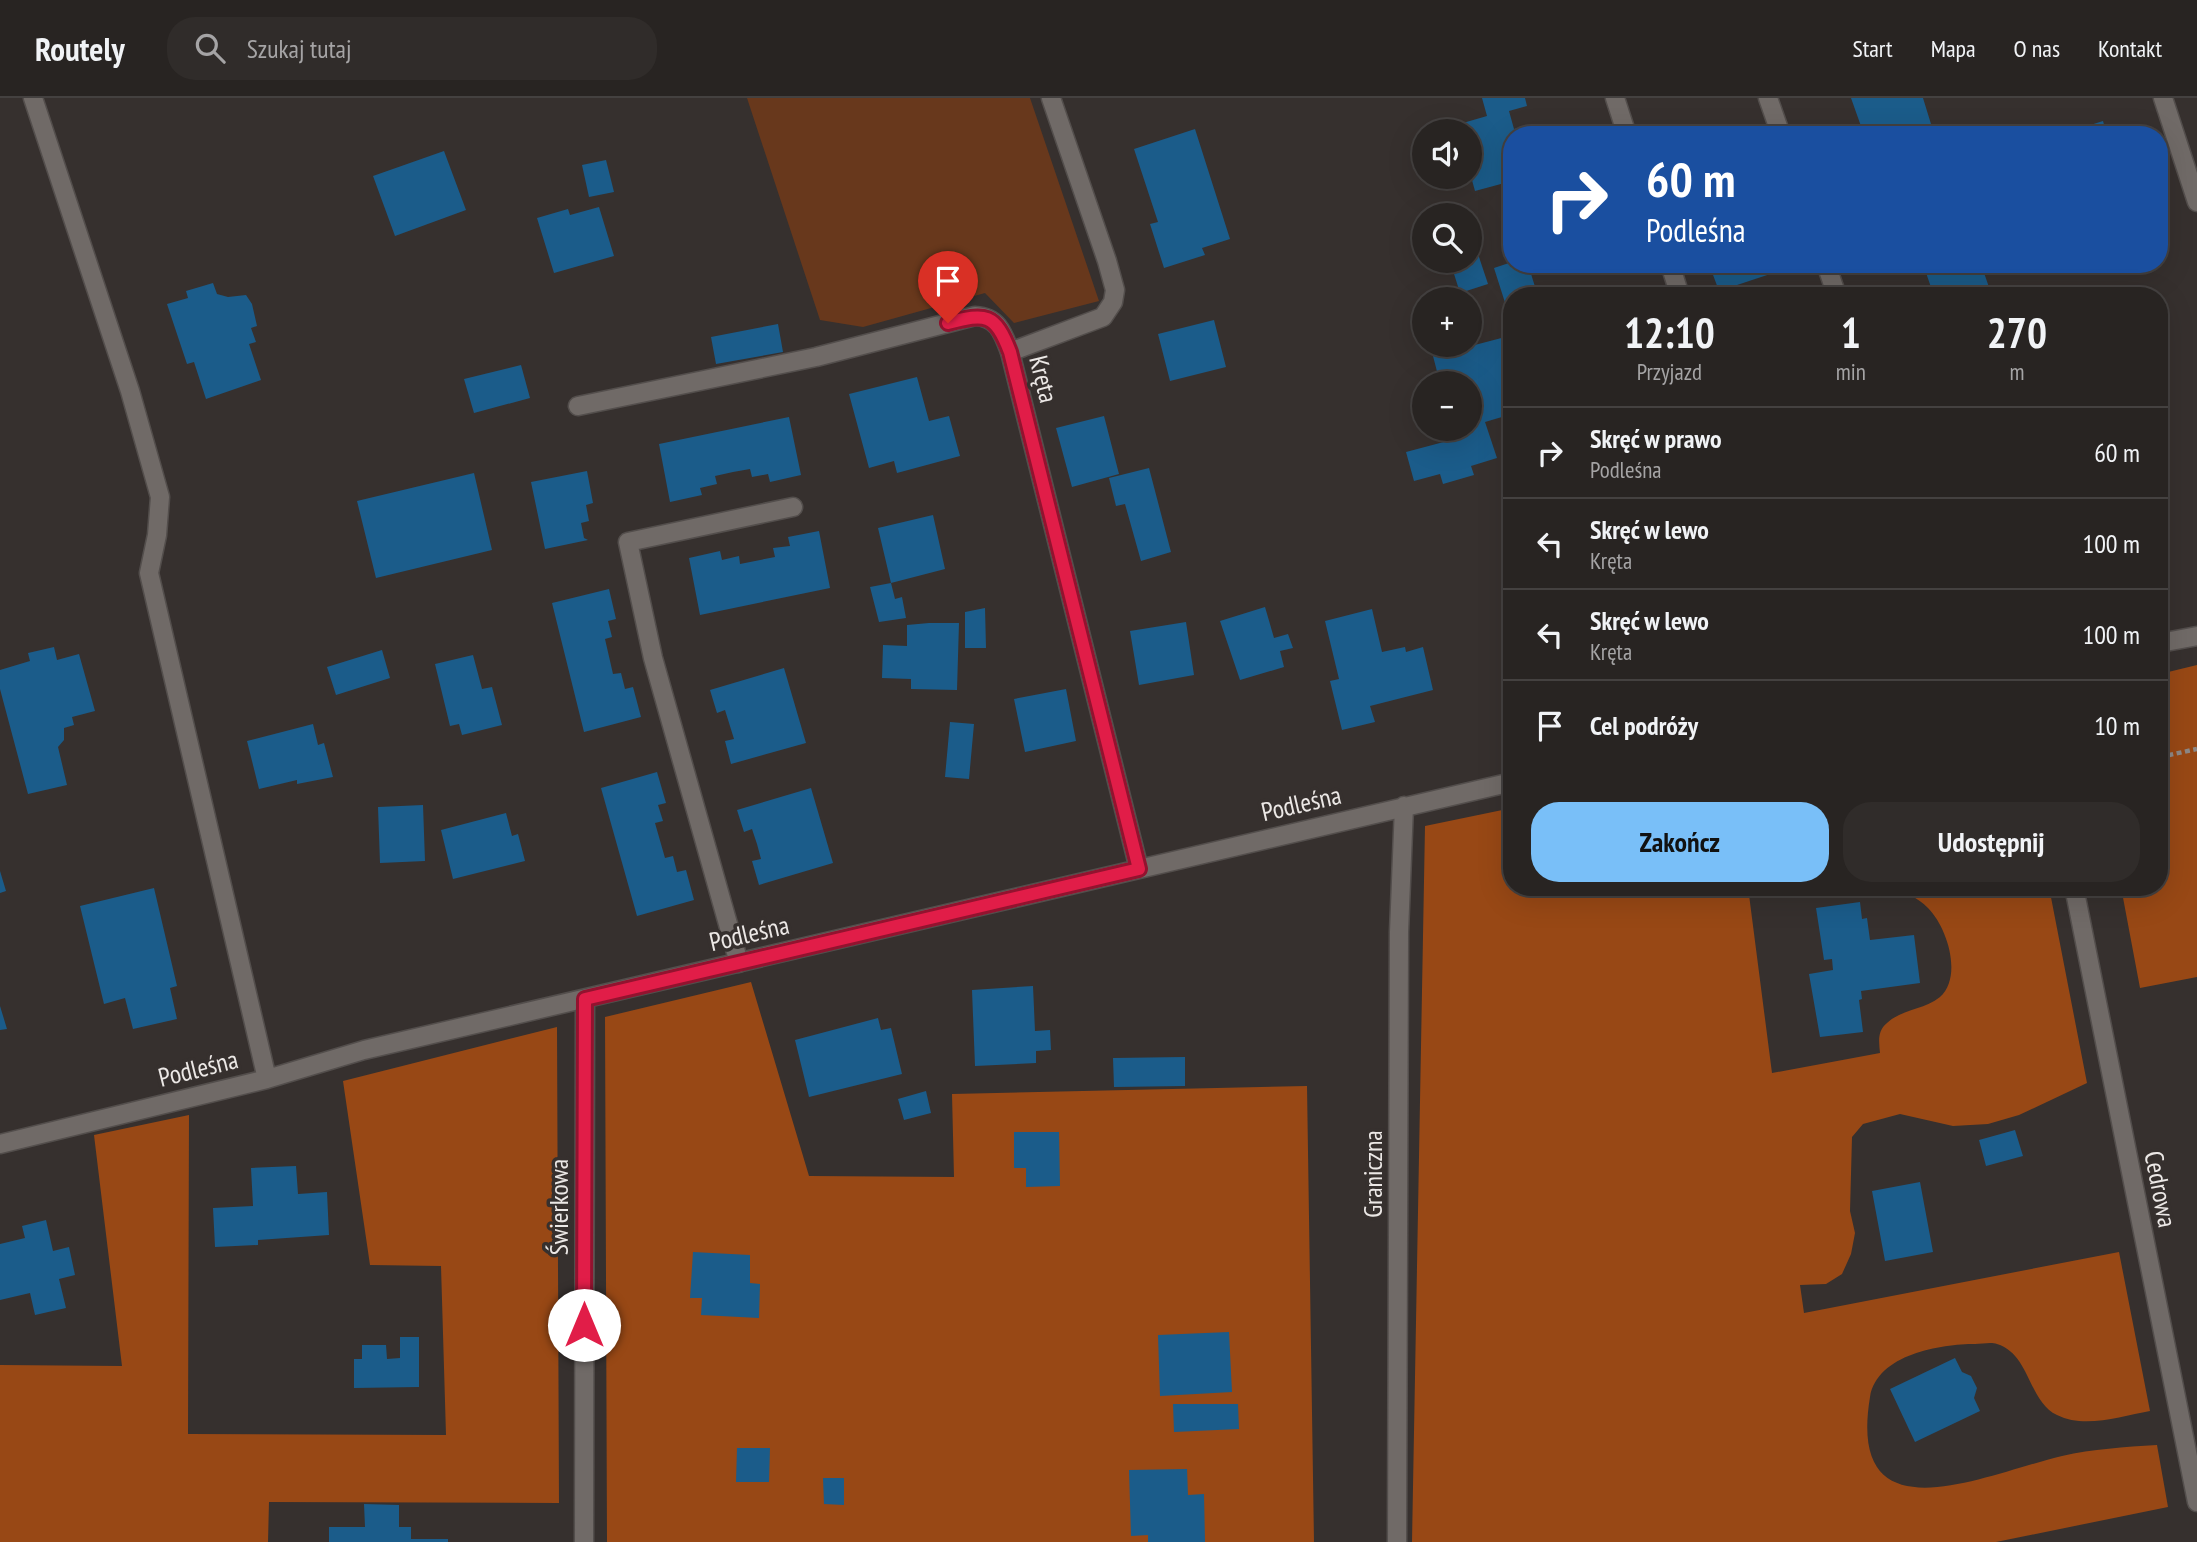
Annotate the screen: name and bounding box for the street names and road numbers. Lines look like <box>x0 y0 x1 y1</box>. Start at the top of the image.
street label: Kręta <box>1022 352 1066 406</box>
street label: Podleśna <box>1258 778 1344 828</box>
street label: Podleśna <box>706 908 792 958</box>
street label: Podleśna <box>155 1042 241 1094</box>
street label: Graniczna <box>1356 1130 1389 1218</box>
street label: Cedrowa <box>2137 1148 2185 1230</box>
street label: Świerkowa <box>542 1159 575 1255</box>

